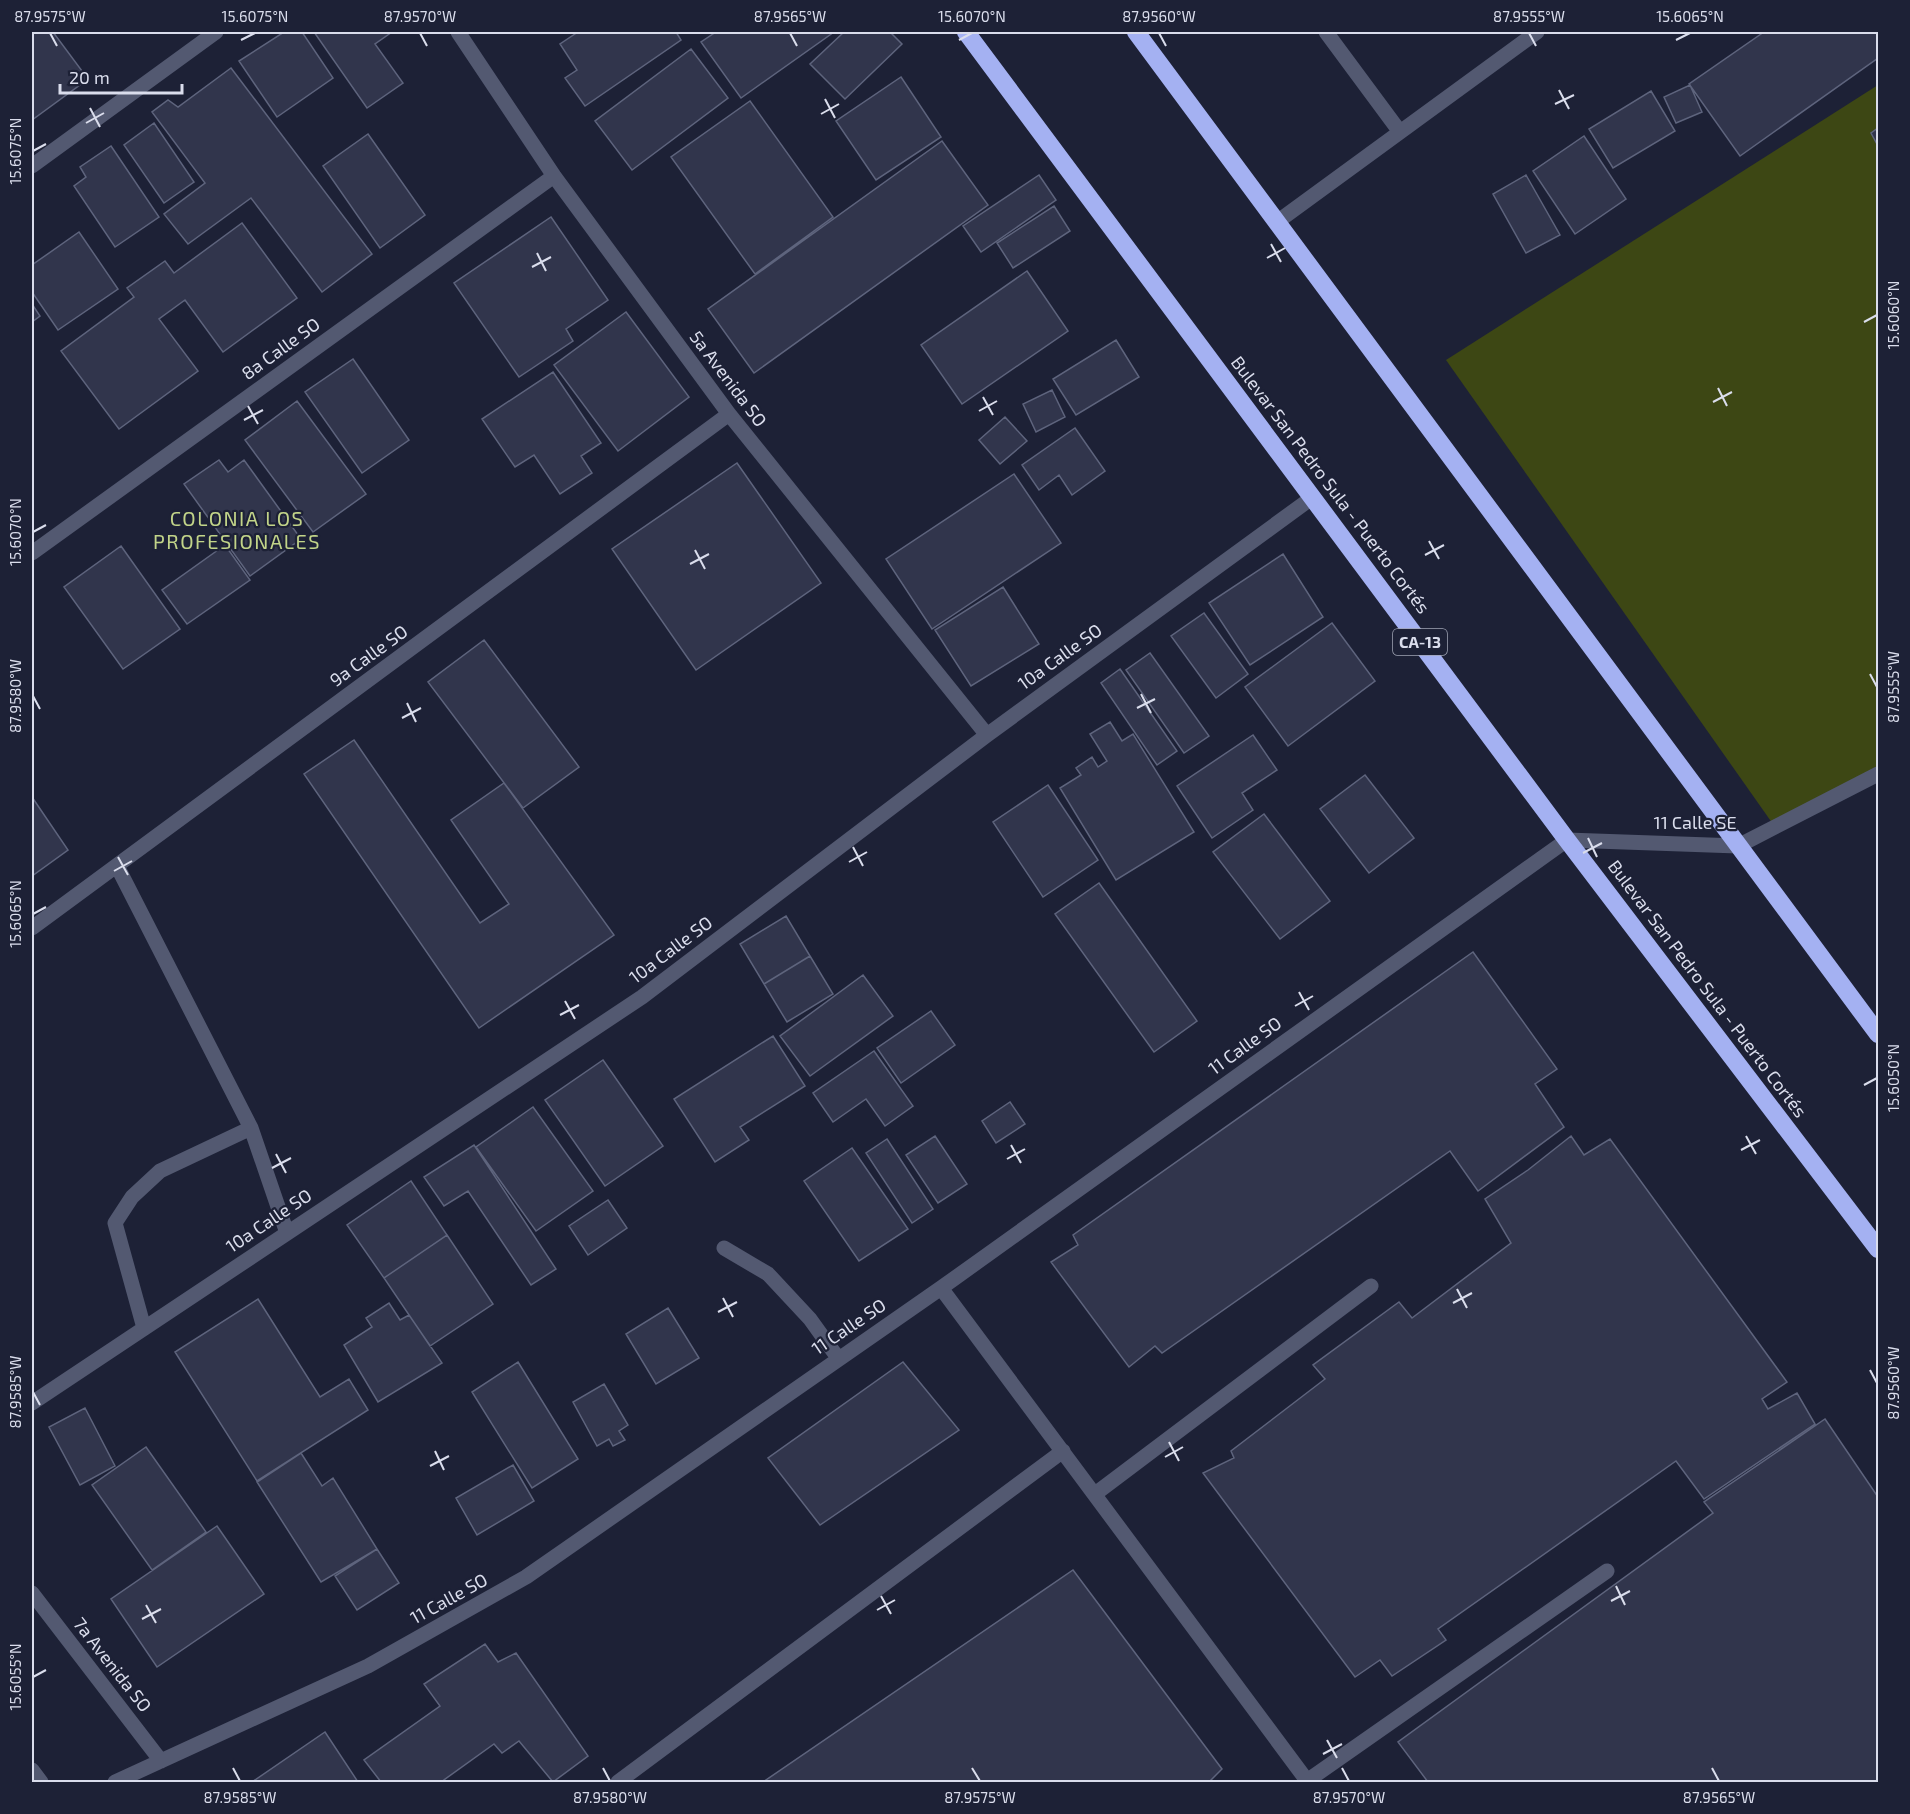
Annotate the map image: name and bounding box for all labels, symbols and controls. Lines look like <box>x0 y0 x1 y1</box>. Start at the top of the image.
text: 87.9575°W <box>14 7 86 25</box>
text: 15.6075°N <box>222 7 288 25</box>
text: 87.9570°W <box>384 7 456 25</box>
text: 87.9565°W <box>754 7 826 25</box>
text: 15.6070°N <box>938 7 1006 25</box>
text: 87.9560°W <box>1122 7 1196 25</box>
text: 87.9555°W <box>1493 7 1565 25</box>
text: 15.6065°N <box>1656 7 1724 25</box>
scale bar <box>60 57 182 95</box>
text: 20 m <box>69 66 110 88</box>
text: 15.6075°N <box>6 118 24 184</box>
text: 15.6060°N <box>1884 281 1902 349</box>
street label: 8a Calle SO <box>237 312 324 384</box>
street label: 5a Avenida SO <box>686 326 772 431</box>
street label: Bulevar San Pedro Sula - Puerto Cortés <box>1227 351 1435 617</box>
text: 15.6070°N <box>6 498 24 566</box>
district label: COLONIA LOS PROFESIONALES <box>153 506 321 553</box>
street label: 10a Calle SO <box>1013 618 1106 694</box>
street label: 9a Calle SO <box>325 620 412 691</box>
road number: CA-13 <box>1393 629 1447 655</box>
text: 87.9555°W <box>1884 651 1902 723</box>
text: 87.9580°W <box>6 659 24 733</box>
street label: 11 Calle SE <box>1653 811 1737 833</box>
street label: Bulevar San Pedro Sula - Puerto Cortés <box>1604 855 1812 1121</box>
text: 15.6065°N <box>6 880 24 948</box>
street label: 10a Calle SO <box>624 911 716 988</box>
street label: 11 Calle SO <box>1204 1011 1285 1079</box>
text: 15.6050°N <box>1884 1044 1902 1112</box>
street label: 10a Calle SO <box>221 1183 315 1257</box>
street label: 11 Calle SO <box>807 1293 890 1359</box>
text: 87.9560°W <box>1884 1346 1902 1420</box>
text: 87.9585°W <box>6 1356 24 1428</box>
street label: 11 Calle SO <box>406 1568 491 1628</box>
street label: 7a Avenida SO <box>69 1613 157 1716</box>
text: 15.6055°N <box>6 1643 24 1711</box>
text: 87.9585°W <box>204 1788 276 1806</box>
text: 87.9580°W <box>573 1788 647 1806</box>
text: 87.9575°W <box>944 1788 1016 1806</box>
text: 87.9570°W <box>1313 1788 1385 1806</box>
text: 87.9565°W <box>1683 1788 1755 1806</box>

